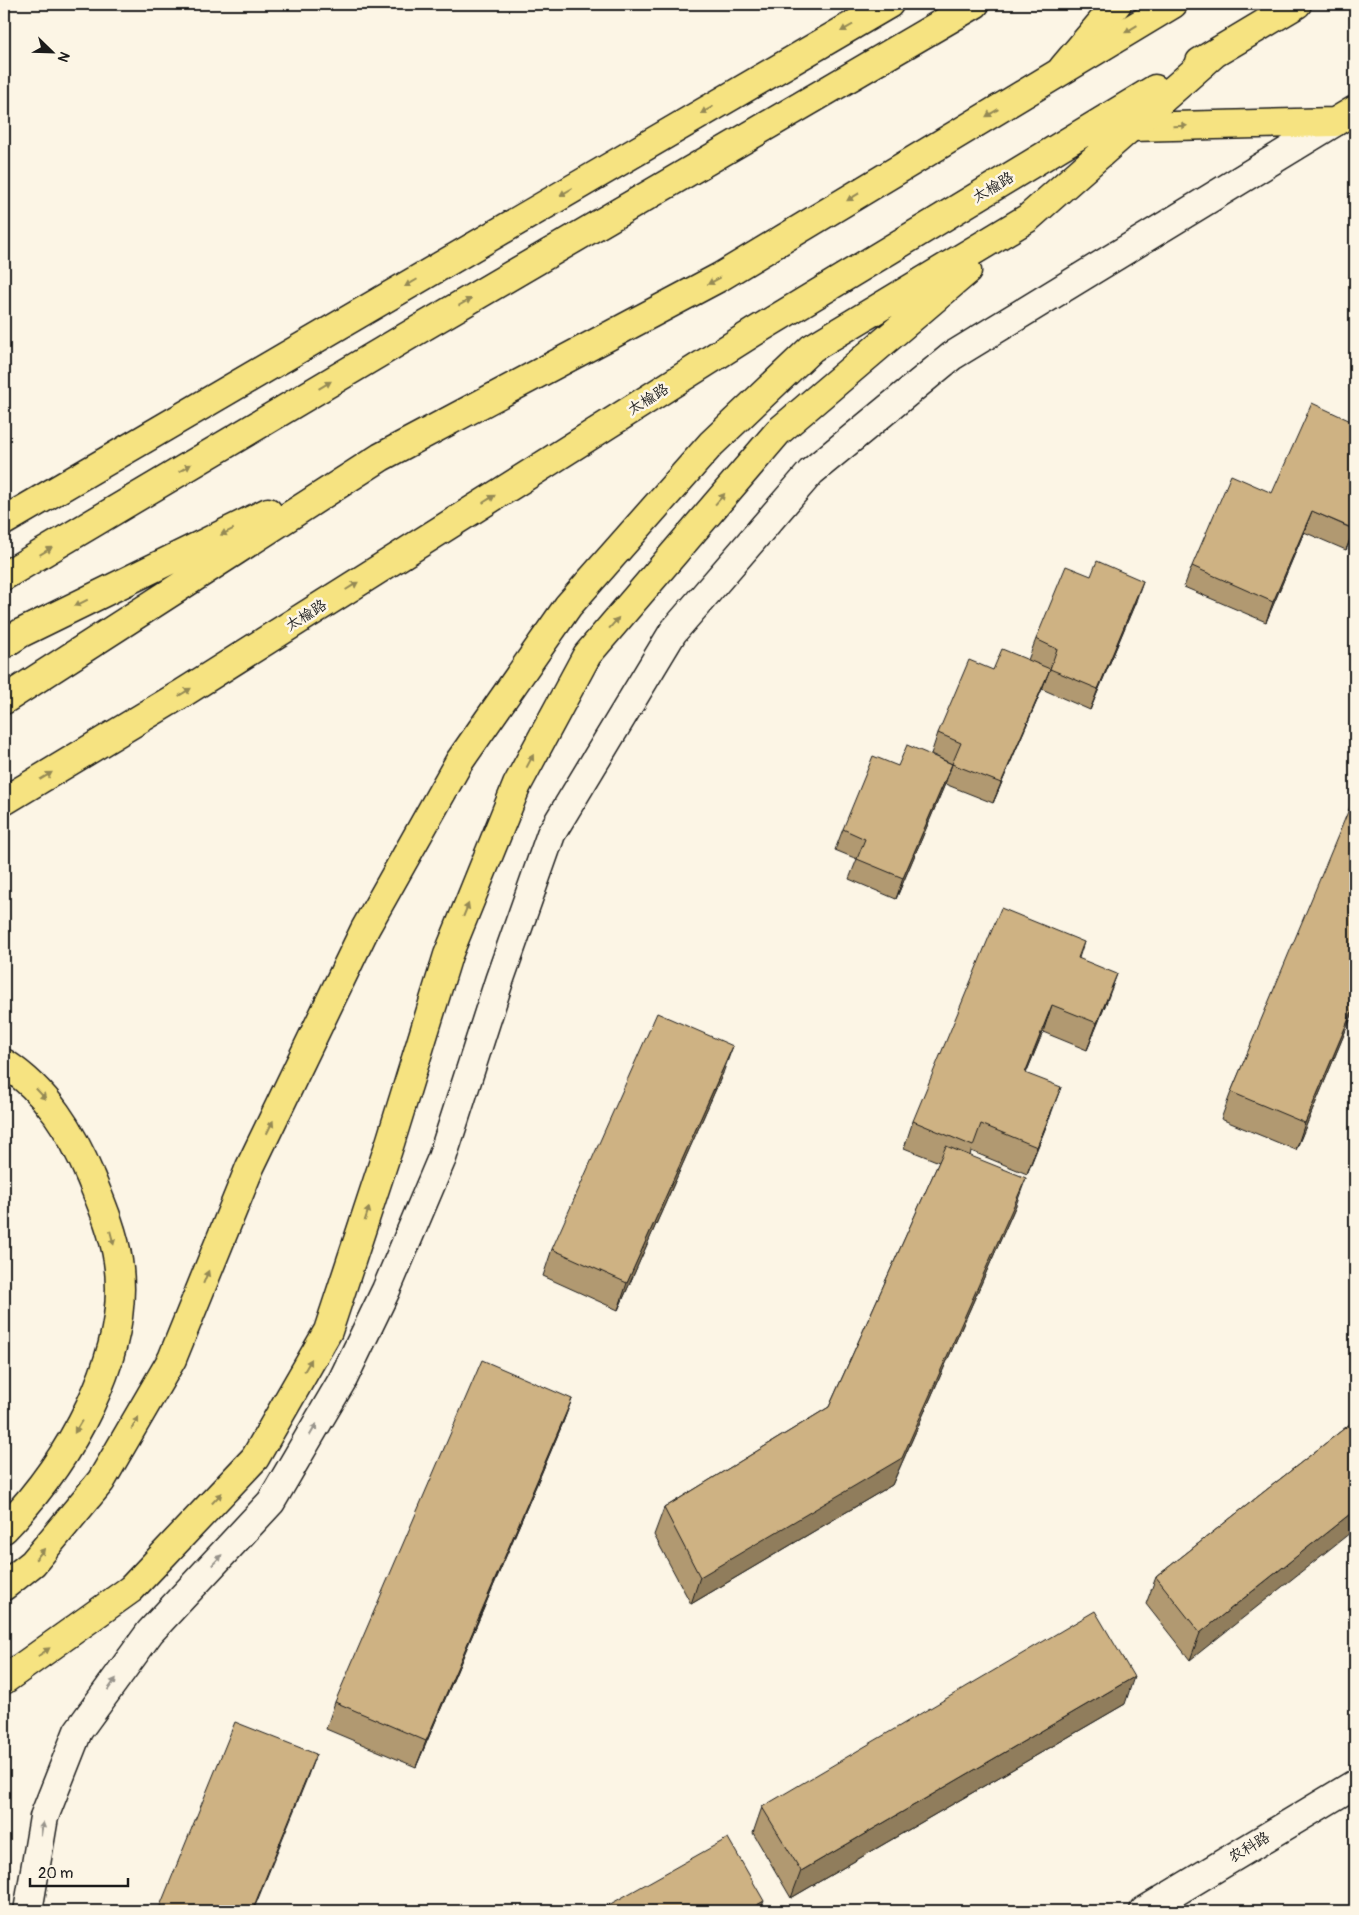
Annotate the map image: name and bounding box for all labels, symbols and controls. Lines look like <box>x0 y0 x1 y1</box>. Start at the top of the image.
one-way arrow <box>840 24 854 33</box>
one-way arrow <box>1125 24 1138 33</box>
north arrow <box>28 28 78 78</box>
text: N <box>54 49 73 65</box>
one-way arrow <box>700 106 713 115</box>
one-way arrow <box>986 109 999 118</box>
one-way arrow <box>1172 122 1188 130</box>
street label: 太榆路 <box>969 168 1017 207</box>
one-way arrow <box>560 188 573 197</box>
one-way arrow <box>847 193 860 202</box>
one-way arrow <box>706 277 721 285</box>
one-way arrow <box>403 279 418 287</box>
one-way arrow <box>458 298 471 307</box>
street label: 太榆路 <box>624 379 672 419</box>
one-way arrow <box>318 380 331 389</box>
one-way arrow <box>179 464 192 473</box>
one-way arrow <box>714 493 725 506</box>
one-way arrow <box>482 495 496 504</box>
one-way arrow <box>220 528 235 536</box>
one-way arrow <box>39 547 52 556</box>
one-way arrow <box>345 582 358 591</box>
street label: 太榆路 <box>282 595 330 635</box>
one-way arrow <box>74 599 89 607</box>
one-way arrow <box>608 617 620 629</box>
one-way arrow <box>178 687 191 696</box>
one-way arrow <box>526 753 534 768</box>
one-way arrow <box>39 771 52 780</box>
one-way arrow <box>463 903 471 917</box>
one-way arrow <box>35 1087 47 1099</box>
one-way arrow <box>266 1120 274 1134</box>
one-way arrow <box>363 1206 371 1221</box>
one-way arrow <box>108 1231 116 1246</box>
one-way arrow <box>202 1269 210 1284</box>
one-way arrow <box>304 1358 313 1372</box>
one-way arrow <box>131 1416 140 1429</box>
one-way arrow <box>74 1421 83 1434</box>
one-way arrow <box>309 1423 317 1438</box>
one-way arrow <box>211 1493 223 1505</box>
one-way arrow <box>35 1548 46 1561</box>
one-way arrow <box>211 1555 223 1567</box>
one-way arrow <box>37 1647 50 1657</box>
one-way arrow <box>107 1678 118 1691</box>
one-way arrow <box>38 1820 46 1836</box>
street label: 农科路 <box>1225 1828 1273 1867</box>
scale bar <box>30 1855 128 1887</box>
text: 20 m <box>38 1864 73 1883</box>

